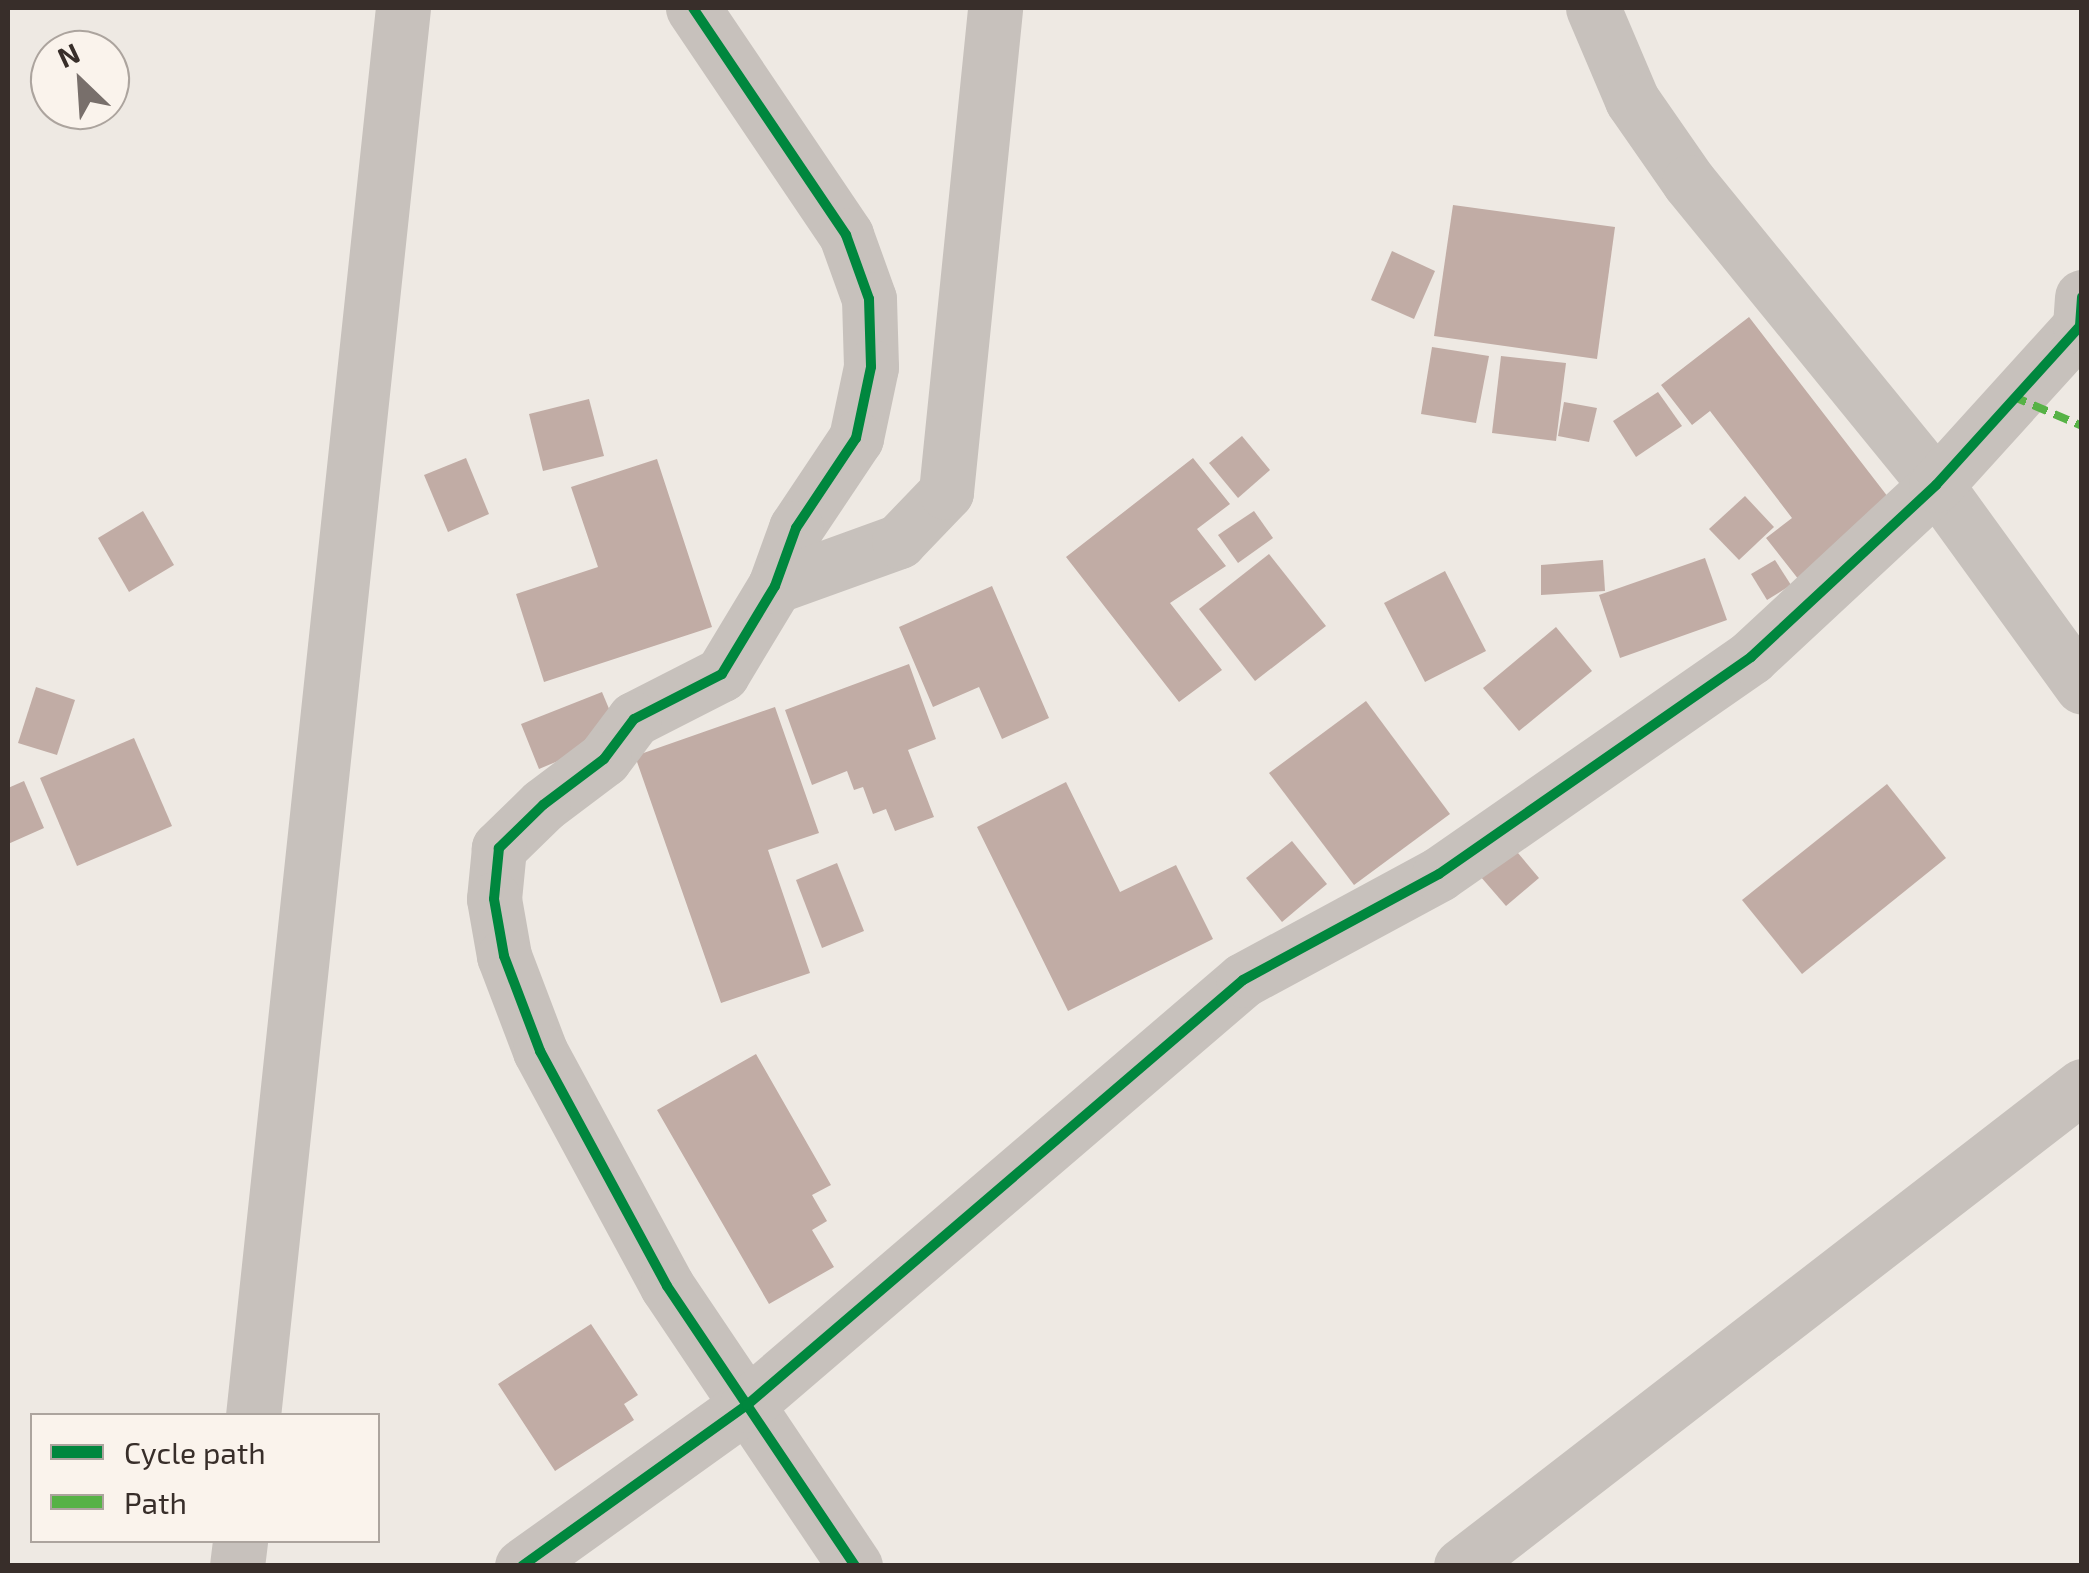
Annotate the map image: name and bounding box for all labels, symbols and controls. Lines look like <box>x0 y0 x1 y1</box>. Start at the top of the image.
north arrow <box>30 30 130 130</box>
text: N <box>52 35 85 74</box>
legend <box>30 1413 380 1543</box>
text: Cycle path <box>124 1434 266 1470</box>
text: Path <box>124 1484 187 1520</box>

